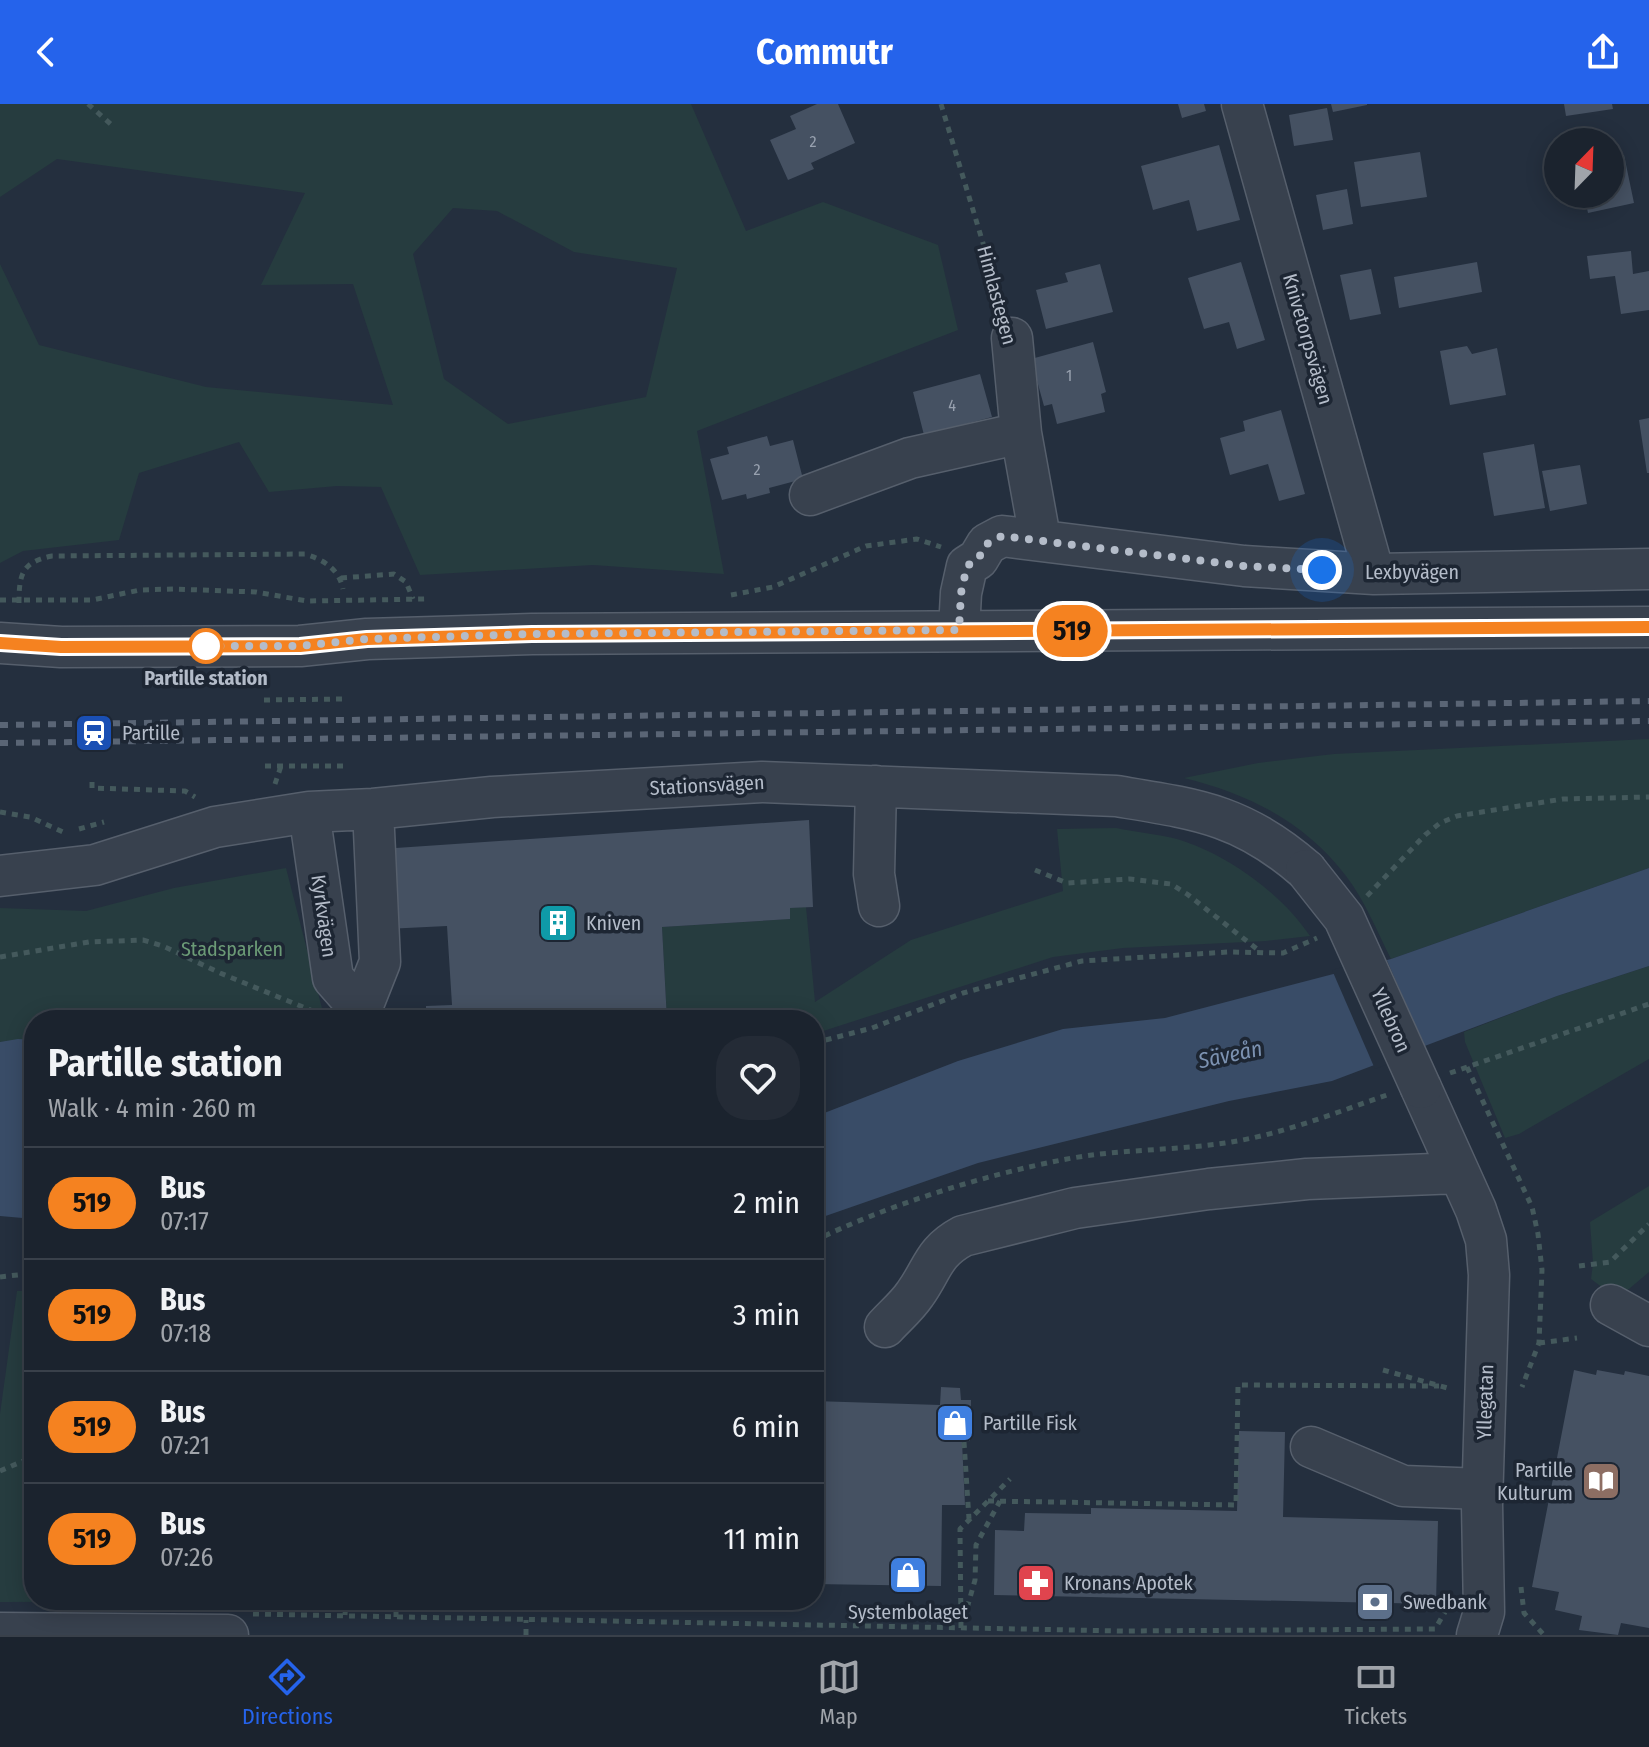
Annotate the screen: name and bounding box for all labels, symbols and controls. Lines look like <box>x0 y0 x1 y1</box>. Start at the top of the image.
icon: back <box>24 30 68 74</box>
text: Commutr <box>756 30 893 74</box>
icon: share <box>1581 30 1625 74</box>
north arrow <box>1544 128 1624 208</box>
map controls <box>1544 128 1624 208</box>
house number: 2 <box>809 132 817 151</box>
street label: Himlastegen <box>972 243 1022 347</box>
street label: Knivetorpsvägen <box>1278 271 1338 407</box>
house number: 1 <box>1066 366 1072 385</box>
house number: 4 <box>948 396 956 415</box>
house number: 2 <box>753 460 761 479</box>
your location <box>1302 550 1342 590</box>
street label: Lexbyvägen <box>1365 560 1459 584</box>
line badge: 519 <box>1026 605 1118 657</box>
text: 519 <box>1053 614 1091 647</box>
marker: Partille station <box>189 629 223 663</box>
place label: Partille station <box>144 666 268 690</box>
station icon: Partille <box>73 712 115 754</box>
place label: Partille <box>122 721 180 745</box>
street label: Stationsvägen <box>649 770 765 800</box>
street label: Kyrkvägen <box>306 873 342 959</box>
building icon: Kniven <box>537 902 579 944</box>
place label: Kniven <box>586 911 641 935</box>
park label: Stadsparken <box>181 937 283 961</box>
street label: Yllebron <box>1366 984 1416 1056</box>
water label: Säveån <box>1195 1035 1265 1075</box>
button: heart <box>716 1036 800 1120</box>
text: Partille station <box>48 1040 283 1086</box>
text: Walk · 4 min · 260 m <box>48 1093 257 1124</box>
text: Bus <box>160 1170 205 1206</box>
text: 2 min <box>733 1185 800 1221</box>
text: 519 <box>73 1186 111 1219</box>
text: 07:17 <box>160 1206 209 1237</box>
text: Bus <box>160 1282 205 1318</box>
text: 3 min <box>733 1297 800 1333</box>
text: 519 <box>73 1298 111 1331</box>
text: 07:18 <box>160 1318 211 1349</box>
street label: Yllegatan <box>1472 1364 1498 1440</box>
text: Bus <box>160 1394 205 1430</box>
shop icon: Partille Fisk <box>934 1402 976 1444</box>
text: 6 min <box>732 1409 800 1445</box>
text: 519 <box>73 1410 111 1443</box>
place label: Partille Fisk <box>983 1411 1078 1435</box>
text: 07:21 <box>160 1430 210 1461</box>
place label: Partille Kulturum <box>1497 1458 1573 1505</box>
library icon: Partille Kulturum <box>1580 1460 1622 1502</box>
text: Bus <box>160 1506 205 1542</box>
text: 11 min <box>724 1521 800 1557</box>
text: 519 <box>73 1522 111 1555</box>
text: 07:26 <box>160 1542 213 1573</box>
shop icon: Systembolaget <box>887 1554 929 1596</box>
pharmacy icon: Kronans Apotek <box>1015 1562 1057 1604</box>
place label: Kronans Apotek <box>1064 1571 1193 1595</box>
bank icon: Swedbank <box>1354 1581 1396 1623</box>
place label: Swedbank <box>1403 1590 1487 1614</box>
place label: Systembolaget <box>848 1600 968 1624</box>
tab: Directions <box>242 1655 333 1730</box>
tab: Map <box>817 1655 861 1730</box>
tab: Tickets <box>1344 1655 1407 1730</box>

